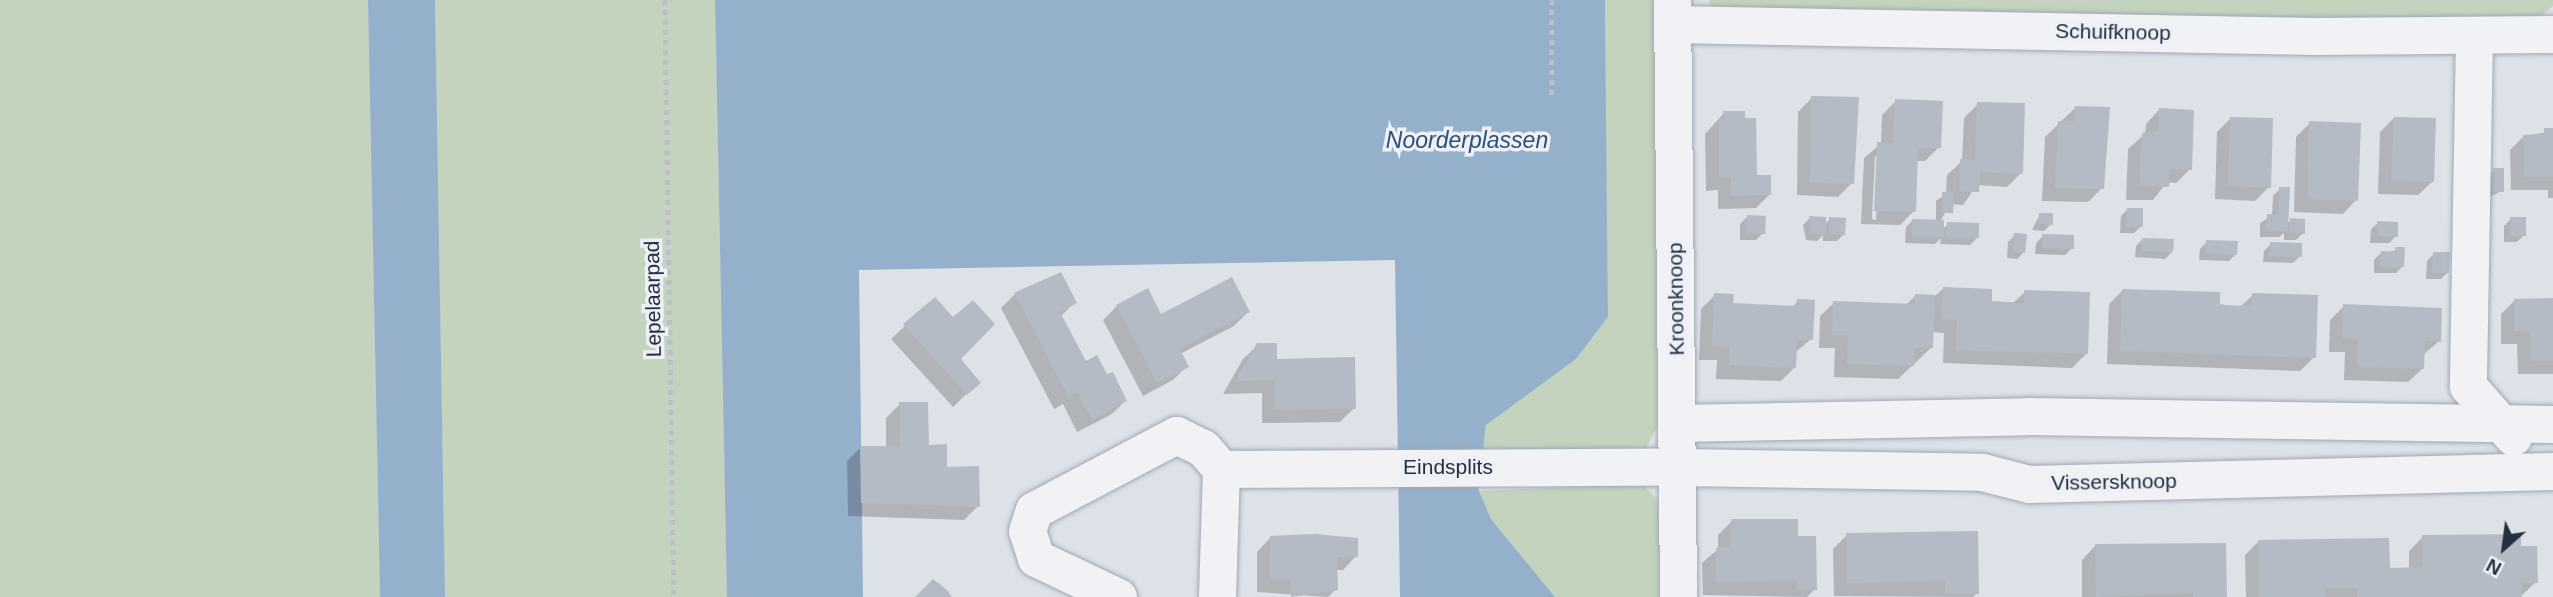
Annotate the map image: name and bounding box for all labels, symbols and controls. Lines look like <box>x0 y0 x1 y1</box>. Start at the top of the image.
street label: Schuifknoop <box>2055 18 2171 46</box>
water label: Noorderplassen <box>1386 126 1548 154</box>
street label: Lepelaarpad <box>639 240 667 358</box>
street label: Kroonknoop <box>1662 242 1690 356</box>
street label: Eindsplits <box>1403 454 1493 480</box>
street label: Vissersknoop <box>2051 468 2177 496</box>
north arrow <box>2469 513 2539 583</box>
text: N <box>2483 554 2505 579</box>

